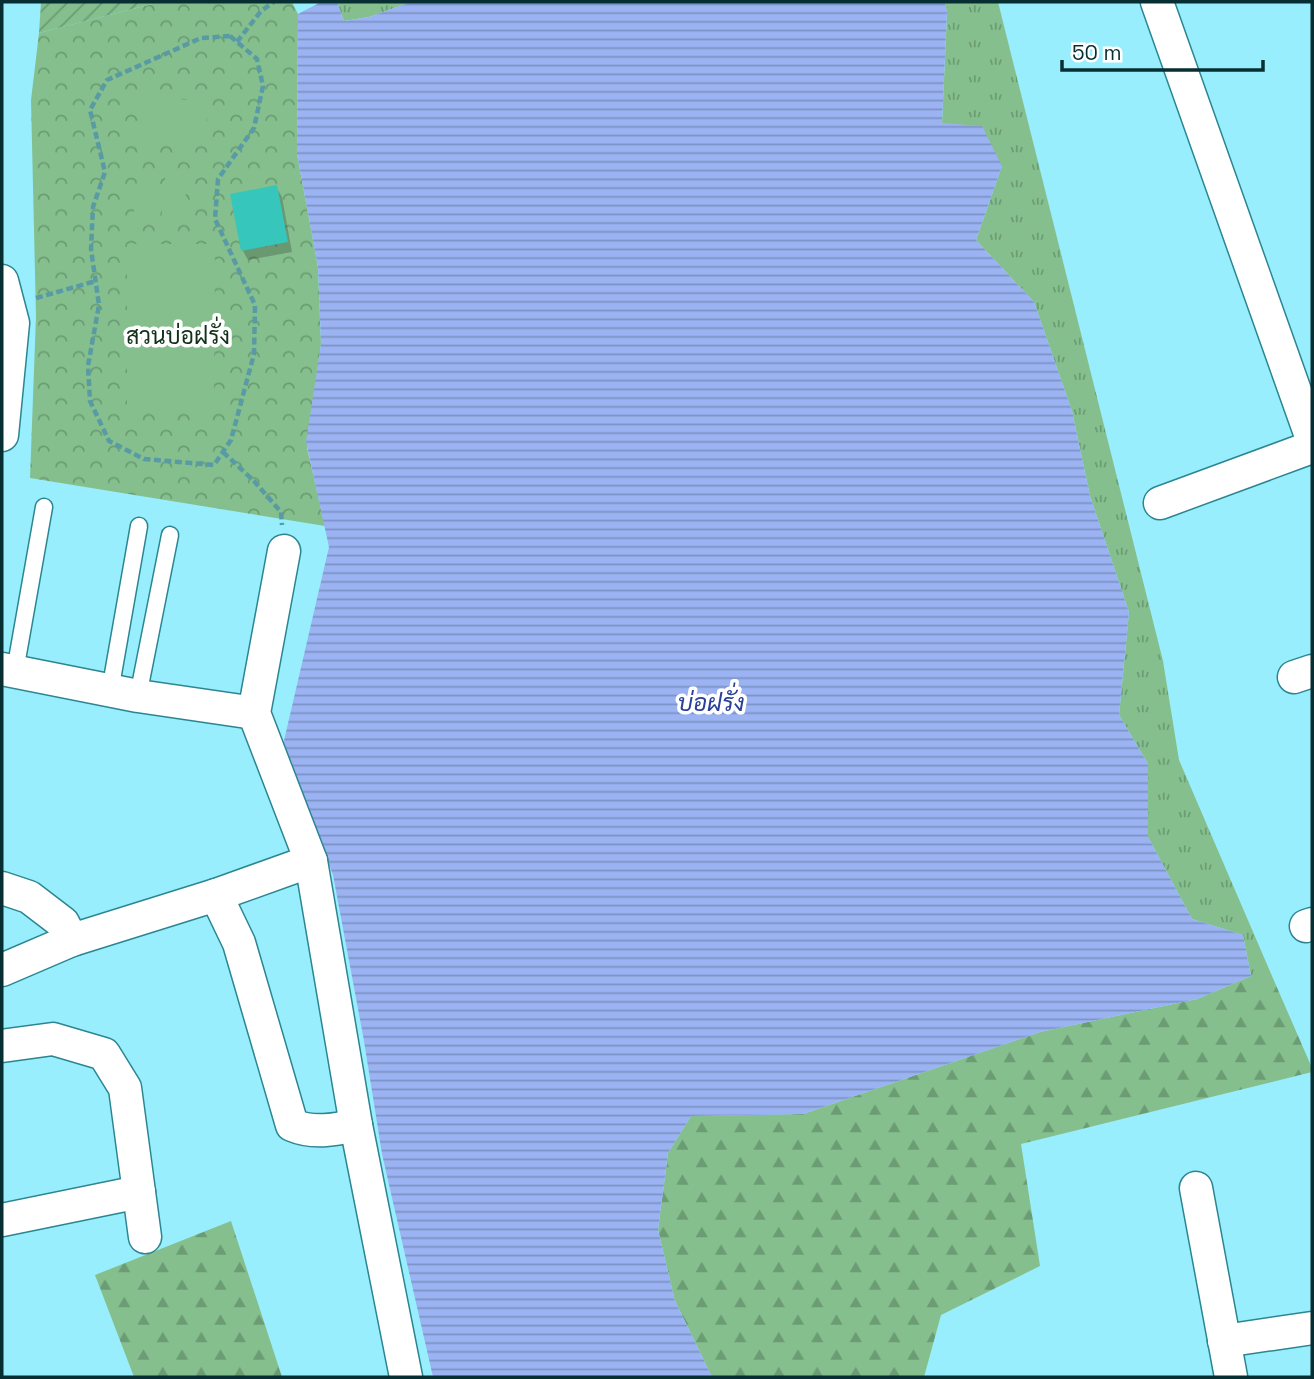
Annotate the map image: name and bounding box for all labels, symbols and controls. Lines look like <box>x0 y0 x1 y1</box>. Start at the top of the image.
scale bar <box>1062 28 1263 72</box>
text: 50 m <box>1072 39 1122 66</box>
park label: สวนบ่อฝรั่ง <box>126 316 230 351</box>
water label: บ่อฝรั่ง <box>677 682 745 718</box>

